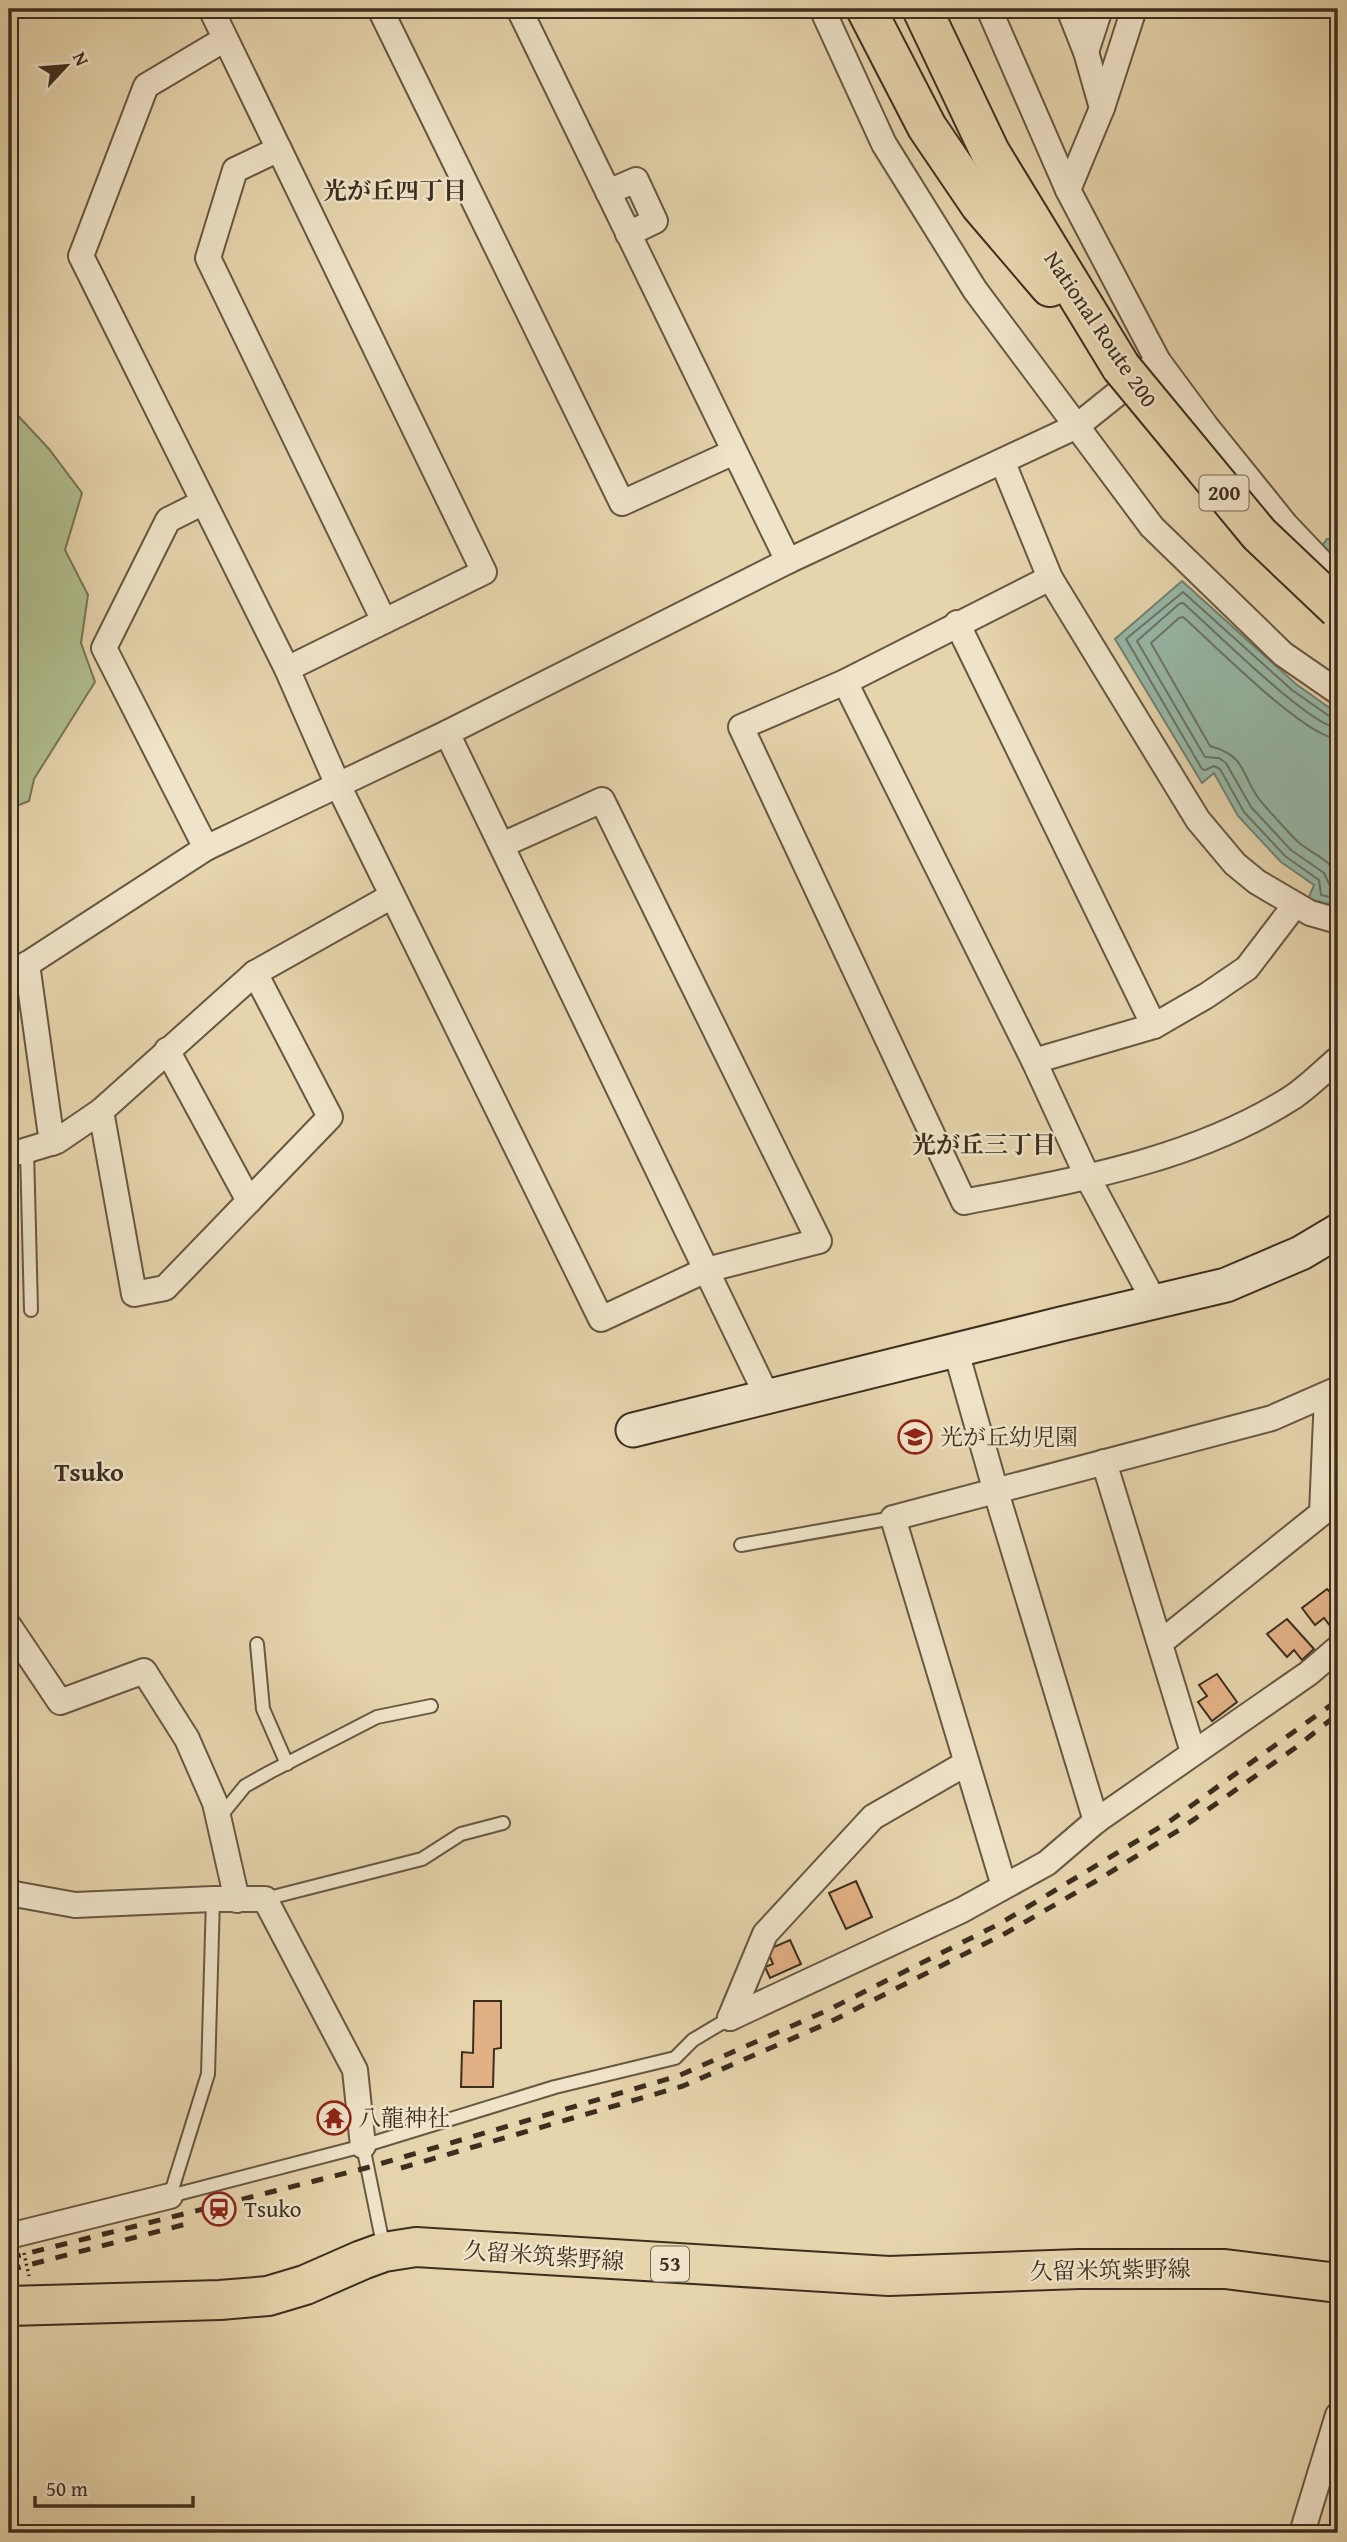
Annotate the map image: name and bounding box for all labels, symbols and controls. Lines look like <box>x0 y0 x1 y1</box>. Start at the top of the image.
north arrow <box>32 32 102 102</box>
text: N <box>66 47 97 71</box>
district label: 光が丘四丁目 <box>323 173 467 208</box>
street label: National Route 200 <box>1037 244 1166 413</box>
road number: 200 <box>1200 476 1248 510</box>
district label: 光が丘三丁目 <box>912 1127 1056 1162</box>
school or university icon: 光が丘幼児園 <box>896 1418 934 1456</box>
place label: 光が丘幼児園 <box>940 1420 1078 1453</box>
district label: Tsuko <box>54 1452 124 1491</box>
temple icon: 八龍神社 <box>315 2099 353 2137</box>
place label: 八龍神社 <box>358 2101 450 2134</box>
station icon: Tsuko <box>200 2190 238 2228</box>
place label: Tsuko <box>244 2192 301 2225</box>
street label: 久留米筑紫野線 <box>463 2233 625 2278</box>
road number: 53 <box>651 2246 689 2282</box>
street label: 久留米筑紫野線 <box>1029 2252 1191 2287</box>
scale bar <box>35 2465 192 2509</box>
text: 50 m <box>46 2473 88 2504</box>

